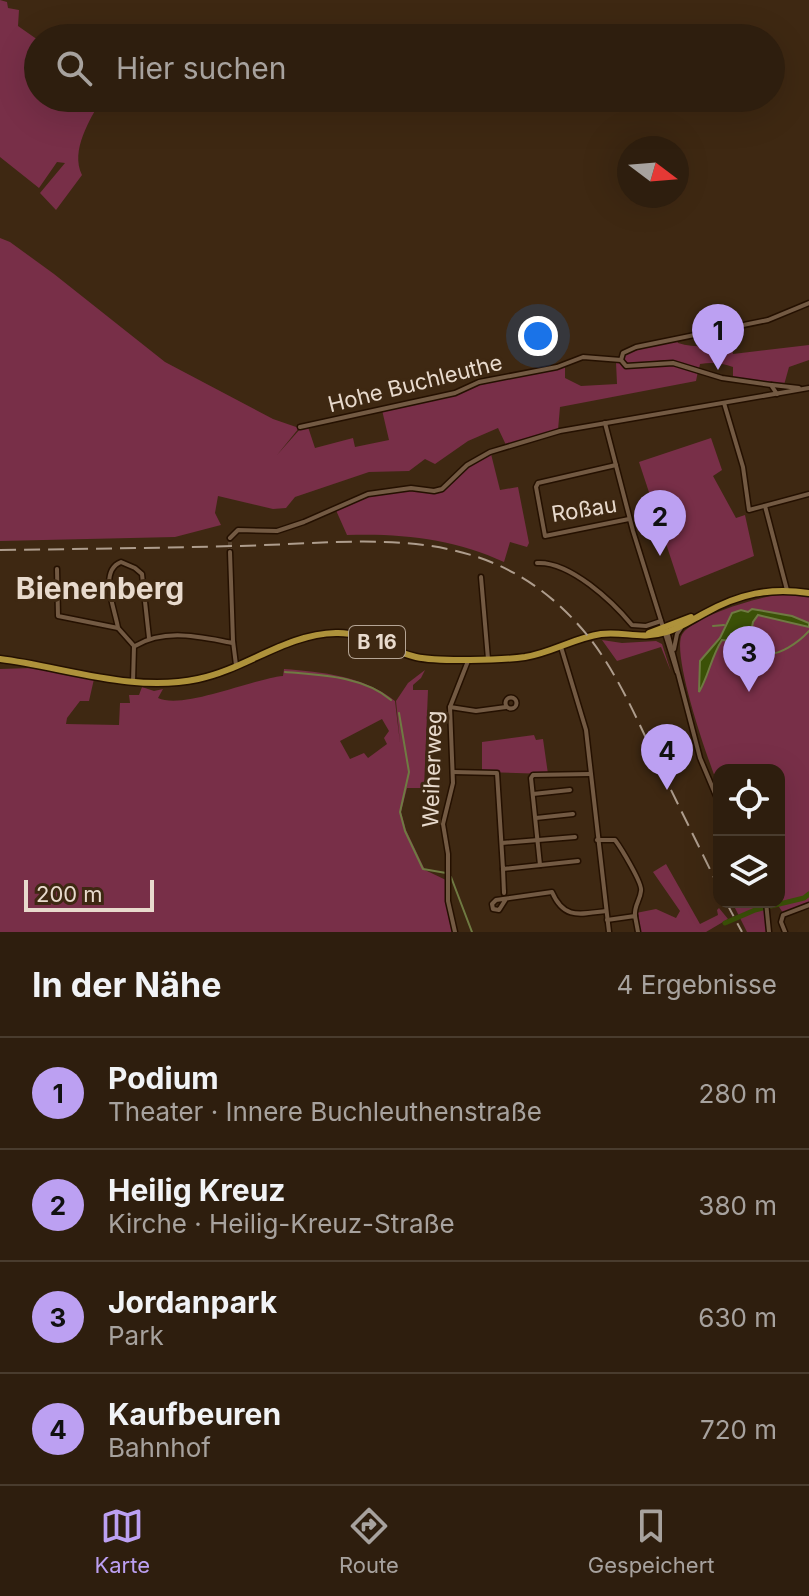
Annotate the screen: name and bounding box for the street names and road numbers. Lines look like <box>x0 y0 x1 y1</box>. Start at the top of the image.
street label: Hohe Buchleuthe <box>325 349 505 417</box>
street label: Roßau <box>549 491 619 527</box>
road number: B 16 <box>349 626 405 658</box>
street label: Weiherweg <box>417 710 447 828</box>

